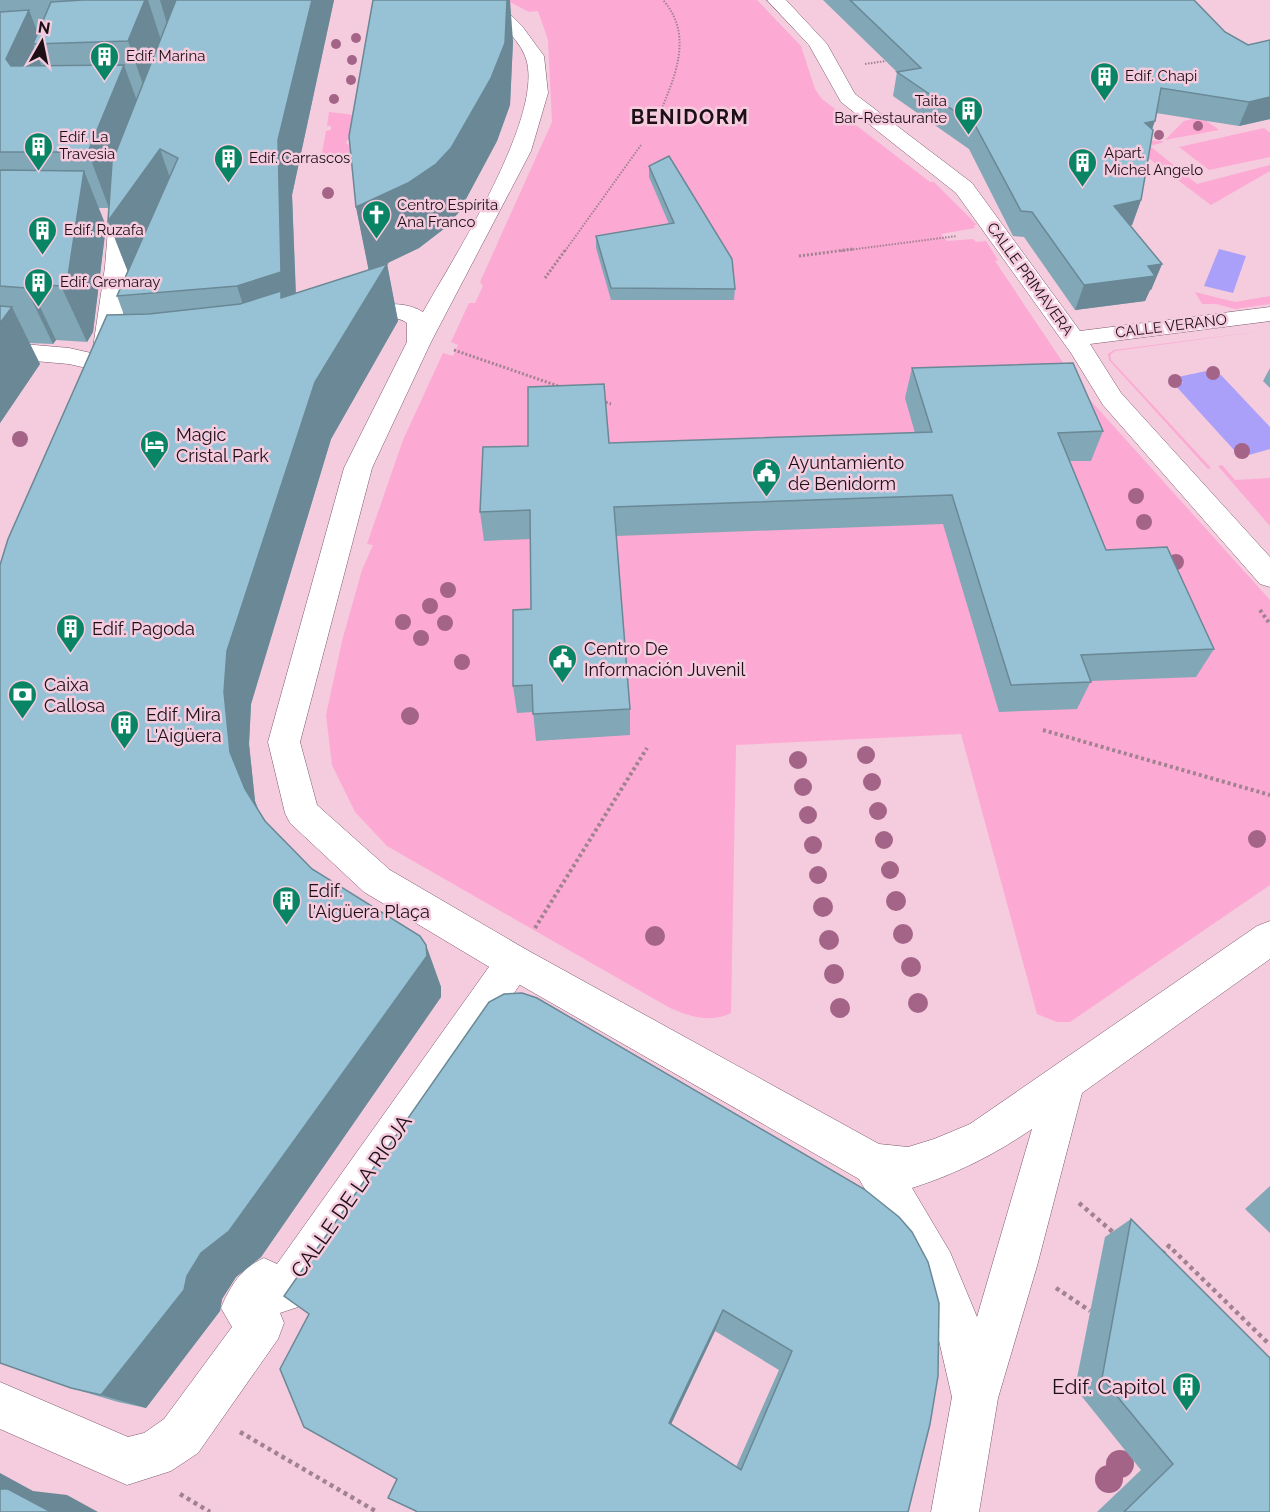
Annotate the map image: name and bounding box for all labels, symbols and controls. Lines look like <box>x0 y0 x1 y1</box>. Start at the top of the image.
north arrow <box>12 12 72 72</box>
text: N <box>37 17 52 38</box>
building icon: Edif. Marina <box>89 40 121 82</box>
place label: Edif. Marina <box>126 47 205 65</box>
building icon: Edif. Chapi <box>1088 60 1120 102</box>
place label: Edif. Chapi <box>1125 67 1197 85</box>
place label: Taita Bar-Restaurante <box>834 92 947 127</box>
building icon: Taita Bar-Restaurante <box>952 94 984 136</box>
district label: BENIDORM <box>631 105 749 129</box>
place label: Edif. La Travesia <box>59 128 115 163</box>
building icon: Edif. La Travesia <box>22 130 54 172</box>
building icon: Edif. Carrascos <box>212 142 244 184</box>
place label: Apart. Michel Angelo <box>1104 144 1203 179</box>
building icon: Apart. Michel Angelo <box>1067 146 1099 188</box>
place label: Edif. Carrascos <box>249 149 350 167</box>
place label: Centro Espírita Ana Franco <box>397 196 498 231</box>
church icon: Centro Espírita Ana Franco <box>360 198 392 240</box>
building icon: Edif. Ruzafa <box>27 214 59 256</box>
street label: CALLE PRIMAVERA <box>983 219 1077 339</box>
place label: Edif. Ruzafa <box>64 221 144 239</box>
building icon: Edif. Gremaray <box>23 266 55 308</box>
place label: Edif. Gremaray <box>60 273 160 291</box>
street label: CALLE VERANO <box>1114 310 1228 342</box>
place label: Magic Cristal Park <box>176 424 269 466</box>
hotel icon: Magic Cristal Park <box>139 428 171 470</box>
place label: Ayuntamiento de Benidorm <box>788 452 905 494</box>
public building icon: Ayuntamiento de Benidorm <box>751 456 783 498</box>
building icon: Edif. Pagoda <box>55 612 87 654</box>
place label: Edif. Pagoda <box>92 618 195 639</box>
place label: Centro De Información Juvenil <box>584 638 746 680</box>
public building icon: Centro De Información Juvenil <box>547 642 579 684</box>
place label: Caixa Callosa <box>44 674 105 716</box>
bank icon: Caixa Callosa <box>7 678 39 720</box>
place label: Edif. Mira L'Aigüera <box>146 704 222 746</box>
building icon: Edif. Mira L'Aigüera <box>109 708 141 750</box>
place label: Edif. l'Aigüera Plaça <box>308 880 430 922</box>
building icon: Edif. l'Aigüera Plaça <box>271 884 303 926</box>
street label: CALLE DE LA RIOJA <box>285 1110 417 1282</box>
building icon: Edif. Capitol <box>1171 1370 1203 1412</box>
place label: Edif. Capitol <box>1052 1374 1166 1399</box>

